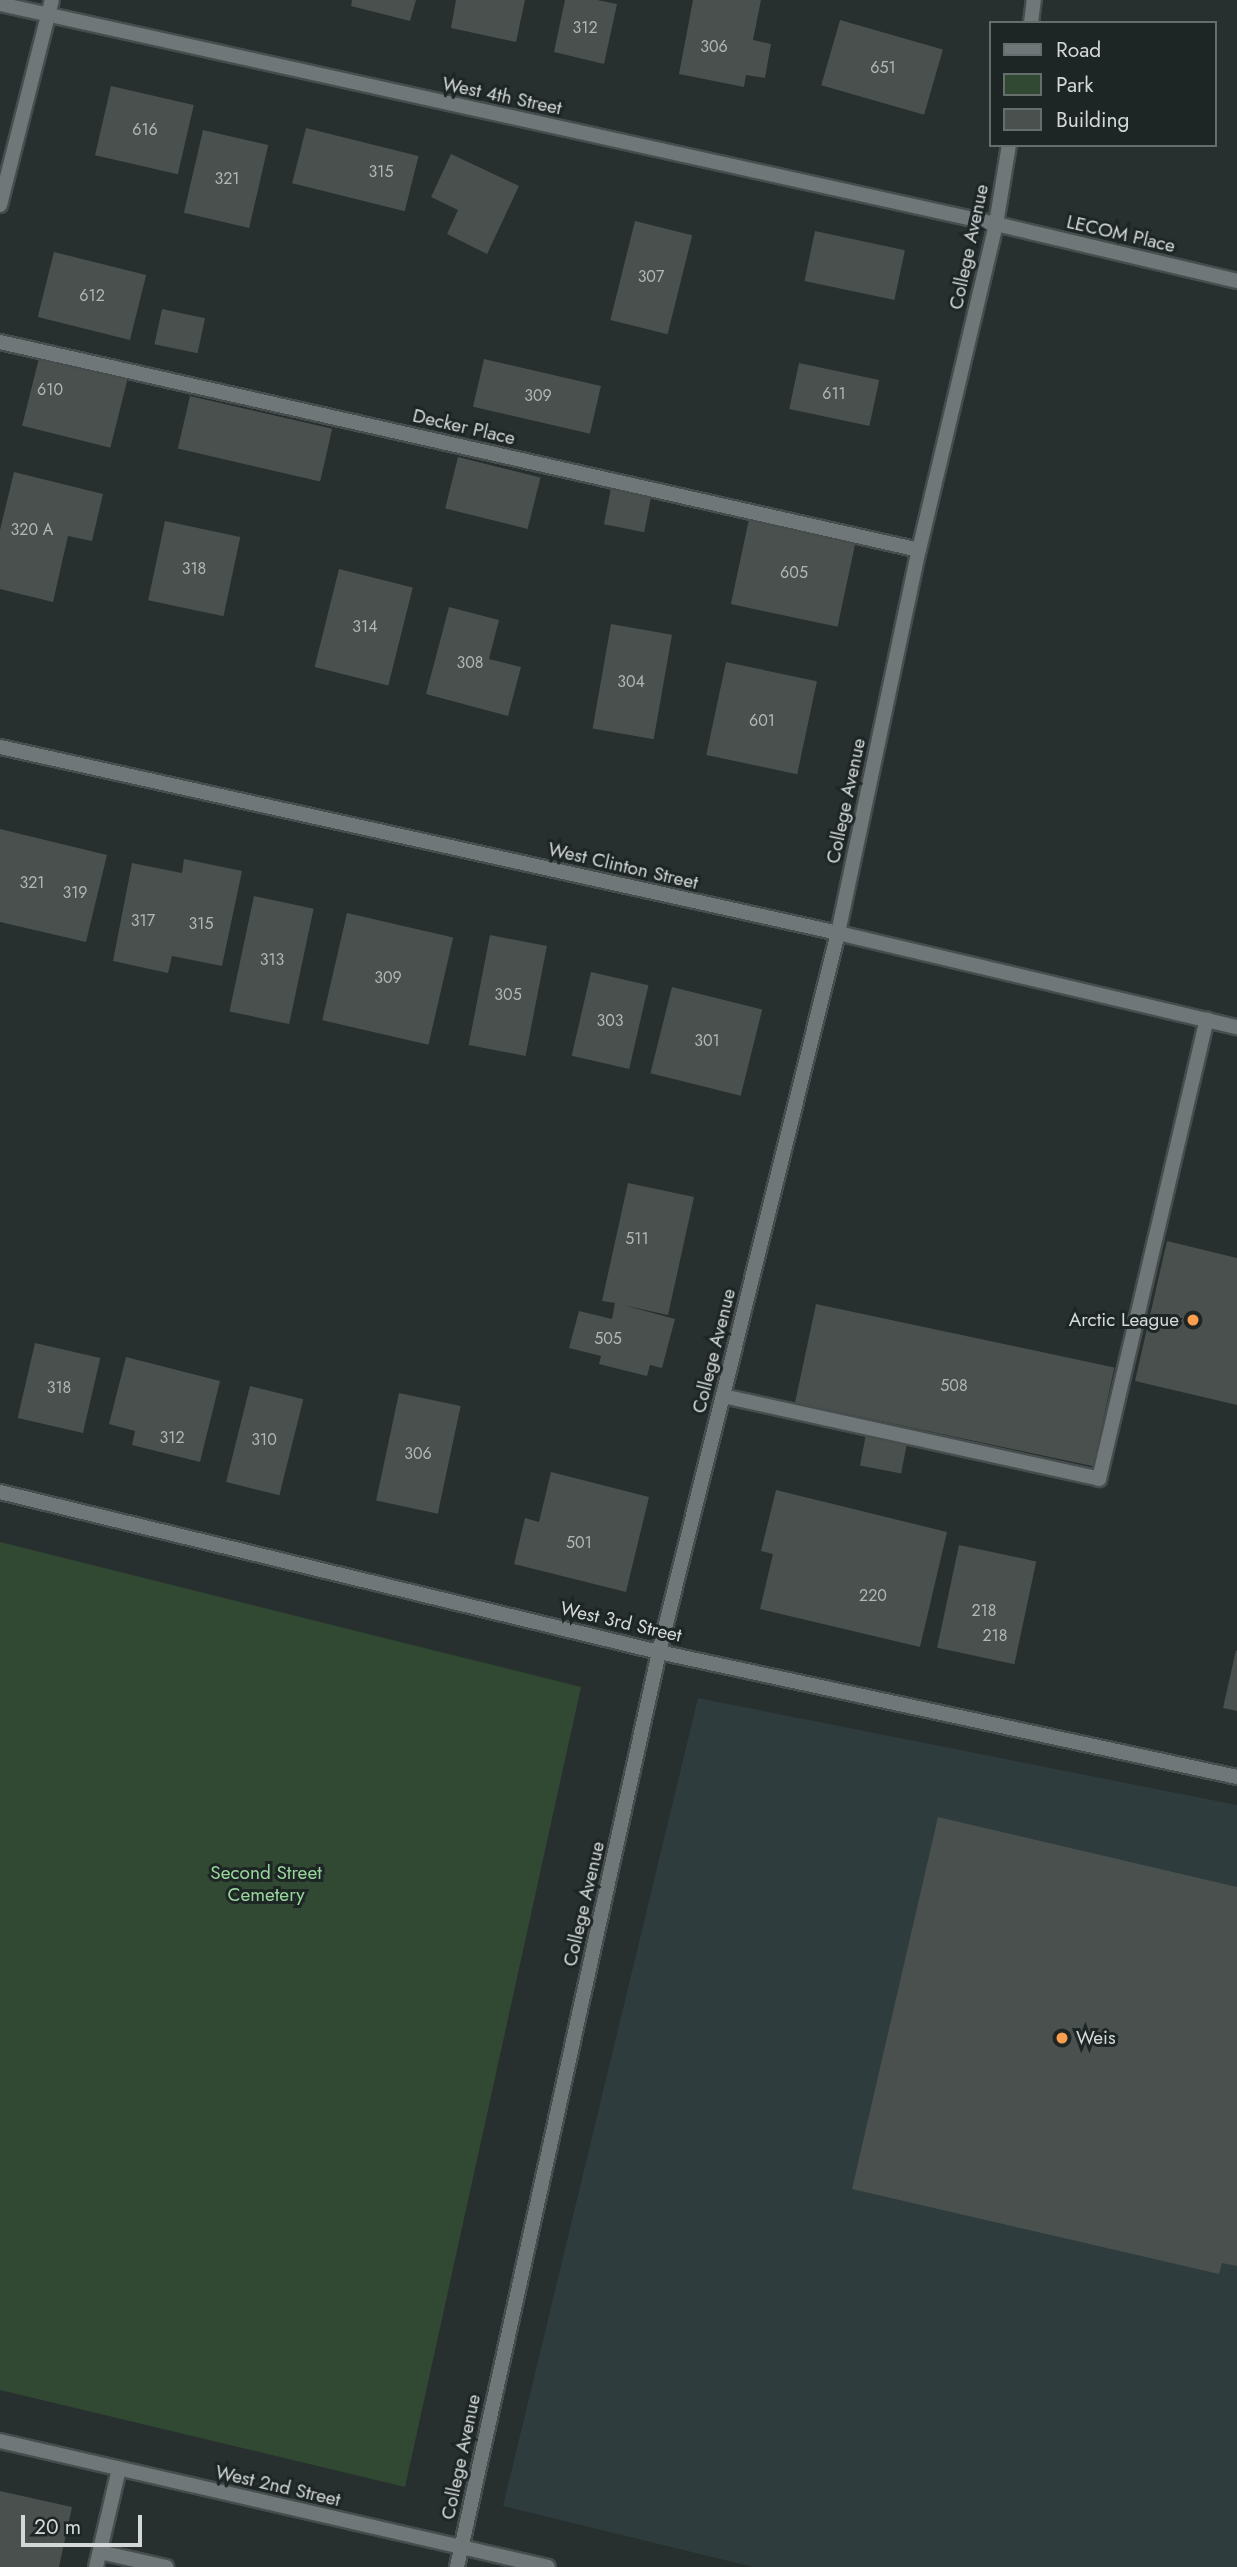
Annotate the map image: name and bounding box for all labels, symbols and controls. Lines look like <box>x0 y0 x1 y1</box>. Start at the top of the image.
house number: 312 <box>572 18 598 38</box>
legend <box>988 21 1216 147</box>
text: Road <box>1056 35 1101 65</box>
house number: 306 <box>700 37 728 57</box>
house number: 651 <box>870 58 896 78</box>
text: Park <box>1056 70 1093 100</box>
street label: West 4th Street <box>440 72 564 120</box>
text: Building <box>1056 105 1129 135</box>
house number: 616 <box>132 120 158 140</box>
house number: 315 <box>369 162 393 182</box>
house number: 321 <box>214 169 240 189</box>
street label: College Avenue <box>945 182 993 312</box>
street label: LECOM Place <box>1064 210 1178 258</box>
house number: 307 <box>638 267 664 287</box>
house number: 612 <box>79 286 105 306</box>
house number: 610 <box>37 380 63 400</box>
house number: 611 <box>822 384 846 404</box>
house number: 309 <box>524 386 552 406</box>
street label: Decker Place <box>410 404 518 450</box>
house number: 320 A <box>11 520 53 540</box>
house number: 318 <box>182 559 206 579</box>
house number: 605 <box>780 563 808 583</box>
house number: 314 <box>352 617 378 637</box>
house number: 308 <box>456 653 484 673</box>
house number: 304 <box>617 672 645 692</box>
house number: 601 <box>749 711 775 731</box>
street label: College Avenue <box>822 736 870 866</box>
street label: West Clinton Street <box>546 838 700 894</box>
house number: 321 <box>19 873 45 893</box>
house number: 319 <box>62 883 88 903</box>
house number: 317 <box>131 911 155 931</box>
house number: 315 <box>189 914 213 934</box>
house number: 313 <box>260 950 284 970</box>
house number: 309 <box>374 968 402 988</box>
house number: 305 <box>494 985 522 1005</box>
house number: 303 <box>596 1011 624 1031</box>
house number: 301 <box>694 1031 720 1051</box>
house number: 511 <box>625 1229 649 1249</box>
street label: College Avenue <box>688 1286 740 1416</box>
place label: Arctic League <box>1069 1309 1179 1331</box>
marker: Arctic League <box>1185 1312 1201 1328</box>
house number: 505 <box>594 1329 622 1349</box>
house number: 508 <box>940 1376 968 1396</box>
house number: 318 <box>47 1378 71 1398</box>
house number: 312 <box>159 1428 185 1448</box>
house number: 310 <box>251 1430 277 1450</box>
house number: 306 <box>404 1444 432 1464</box>
house number: 501 <box>566 1533 592 1553</box>
house number: 220 <box>859 1586 887 1606</box>
street label: West 3rd Street <box>558 1597 684 1647</box>
house number: 218 <box>971 1601 997 1621</box>
house number: 218 <box>982 1626 1008 1646</box>
street label: College Avenue <box>559 1839 609 1969</box>
park label: Second Street Cemetery <box>210 1862 322 1906</box>
place label: Weis <box>1076 2027 1116 2049</box>
marker: Weis <box>1054 2030 1070 2046</box>
street label: College Avenue <box>437 2392 485 2522</box>
street label: West 2nd Street <box>213 2461 343 2511</box>
scale bar <box>24 2500 145 2544</box>
text: 20 m <box>34 2512 81 2542</box>

